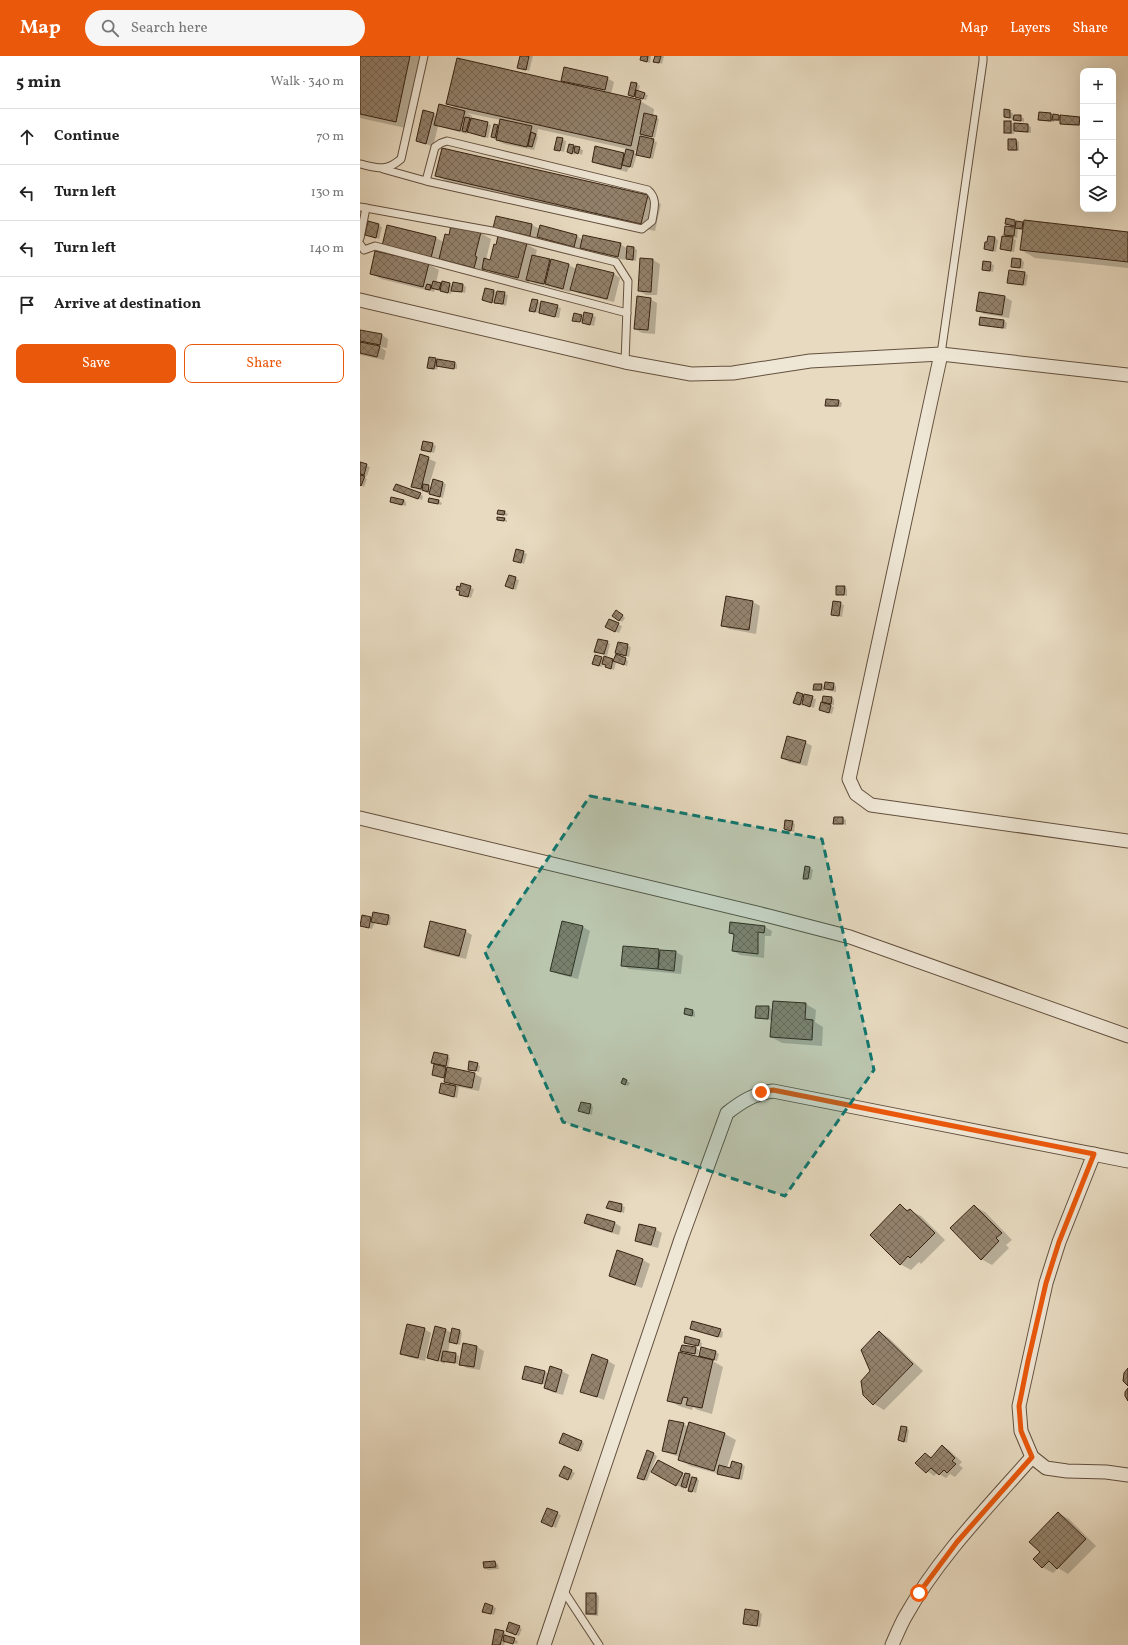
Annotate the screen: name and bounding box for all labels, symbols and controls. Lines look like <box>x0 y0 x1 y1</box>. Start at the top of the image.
search box <box>85 10 365 46</box>
text: Map <box>20 15 61 41</box>
icon: search <box>99 17 121 39</box>
text: Search here <box>131 18 208 39</box>
text: Map <box>960 19 988 38</box>
text: Layers <box>1010 19 1050 38</box>
text: Share <box>1072 19 1108 38</box>
map controls <box>1080 68 1116 212</box>
button: + <box>1080 68 1116 104</box>
text: 5 min <box>16 71 61 94</box>
text: Walk · 340 m <box>271 73 344 91</box>
button: − <box>1080 104 1116 140</box>
icon: ahead <box>16 126 38 148</box>
text: Continue <box>54 126 119 147</box>
text: 70 m <box>316 128 344 146</box>
button: locate <box>1080 140 1116 176</box>
button: layers <box>1080 176 1116 212</box>
icon: left <box>16 182 38 204</box>
text: Turn left <box>54 182 116 203</box>
text: 130 m <box>311 184 344 202</box>
icon: left <box>16 238 38 260</box>
text: Turn left <box>54 238 116 259</box>
text: 140 m <box>310 240 344 258</box>
icon: arrive <box>16 294 38 316</box>
text: Arrive at destination <box>54 294 201 315</box>
button: Save <box>16 344 176 383</box>
button: Share <box>184 344 344 383</box>
route end <box>752 1083 770 1101</box>
route start <box>910 1584 928 1602</box>

